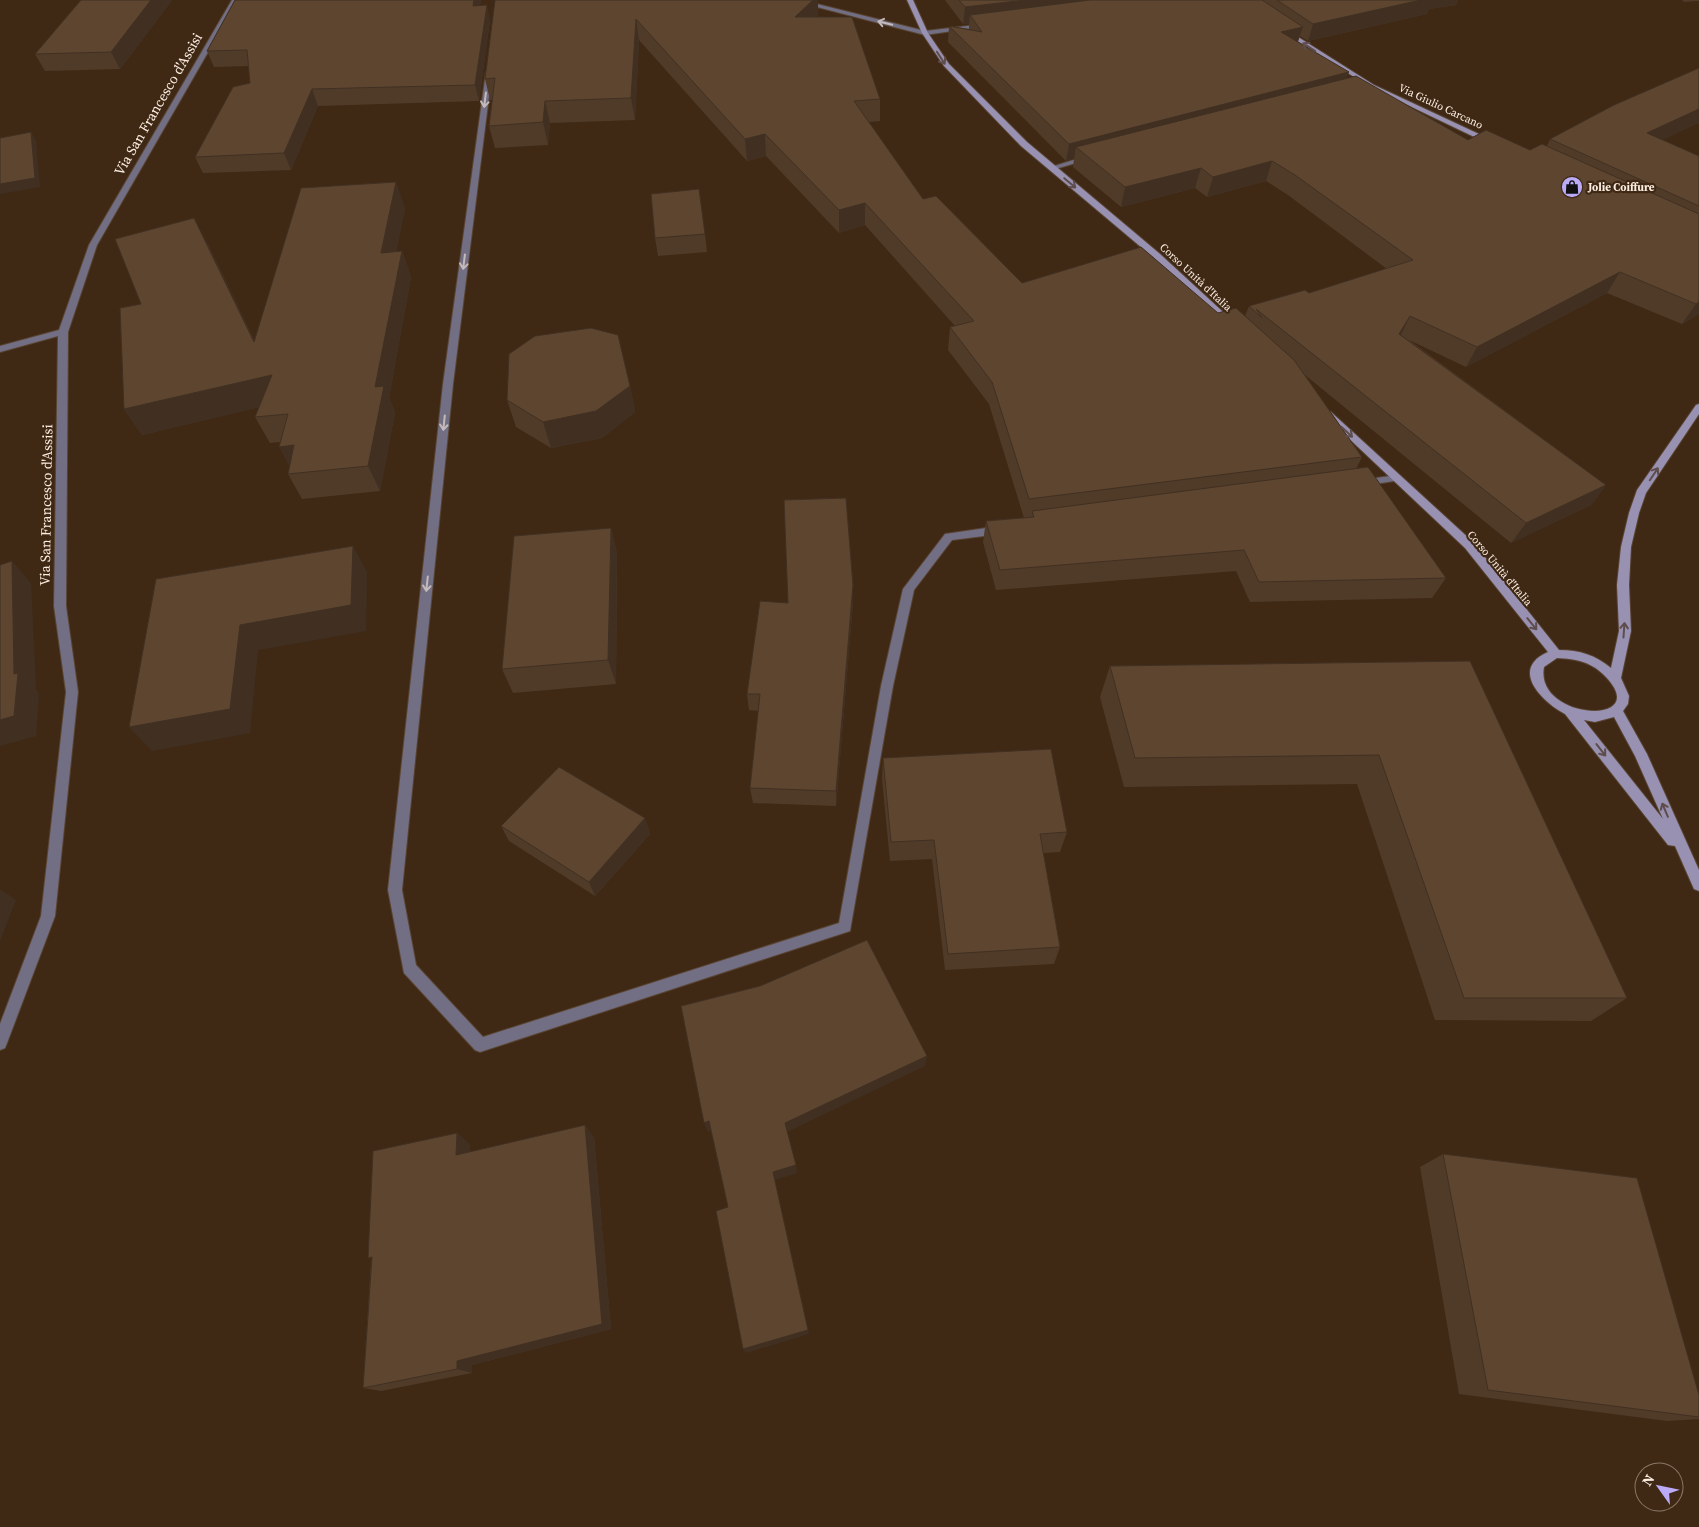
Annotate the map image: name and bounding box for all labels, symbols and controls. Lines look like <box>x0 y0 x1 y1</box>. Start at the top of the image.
one-way arrow <box>877 18 893 27</box>
street label: Via San Francesco d'Assisi <box>109 29 207 179</box>
one-way arrow <box>1303 42 1317 52</box>
one-way arrow <box>936 51 946 65</box>
street label: Via Giulio Carcano <box>1396 80 1485 133</box>
one-way arrow <box>480 92 490 108</box>
shop icon: Jolie Coiffure <box>1560 175 1584 199</box>
one-way arrow <box>1064 177 1077 189</box>
place label: Jolie Coiffure <box>1587 180 1655 195</box>
street label: Corso Unità d'Italia <box>1156 240 1235 315</box>
one-way arrow <box>459 253 469 269</box>
one-way arrow <box>439 414 449 430</box>
street label: Via San Francesco d'Assisi <box>35 424 57 586</box>
one-way arrow <box>1341 426 1354 438</box>
one-way arrow <box>1649 467 1659 481</box>
street label: Corso Unità d'Italia <box>1464 528 1536 609</box>
one-way arrow <box>422 576 432 592</box>
one-way arrow <box>1527 617 1538 630</box>
one-way arrow <box>1620 622 1629 638</box>
one-way arrow <box>1595 743 1606 756</box>
one-way arrow <box>1659 803 1669 818</box>
north arrow <box>1634 1462 1684 1512</box>
text: N <box>1637 1470 1659 1490</box>

